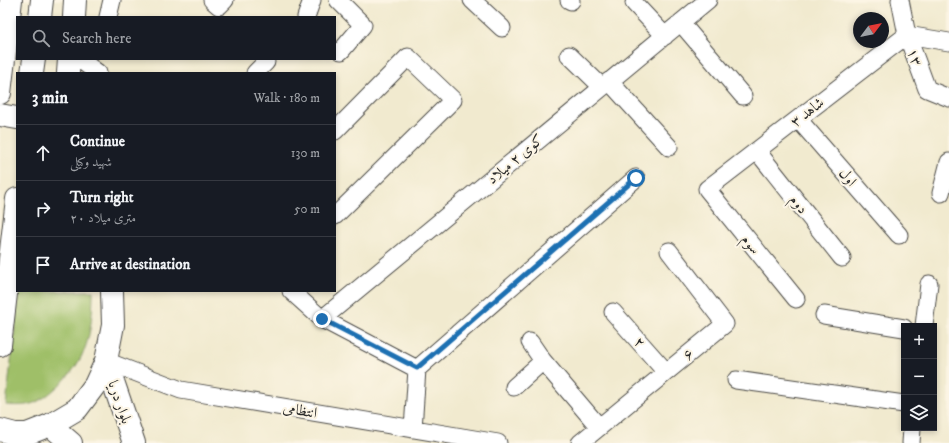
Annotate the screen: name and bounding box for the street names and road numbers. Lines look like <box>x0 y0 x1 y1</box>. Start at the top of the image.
street label: ۱۳ <box>903 46 926 69</box>
street label: شاهد ۳ <box>787 93 828 132</box>
street label: کوی ۲ میلاد <box>483 130 548 189</box>
street label: اول <box>834 164 861 190</box>
street label: دوم <box>783 191 812 220</box>
street label: سوم <box>734 230 764 260</box>
street label: ۲ <box>630 333 650 352</box>
street label: ۶ <box>679 344 698 365</box>
street label: بلوار دریا <box>103 378 136 427</box>
street label: انتظامی <box>281 398 319 423</box>

